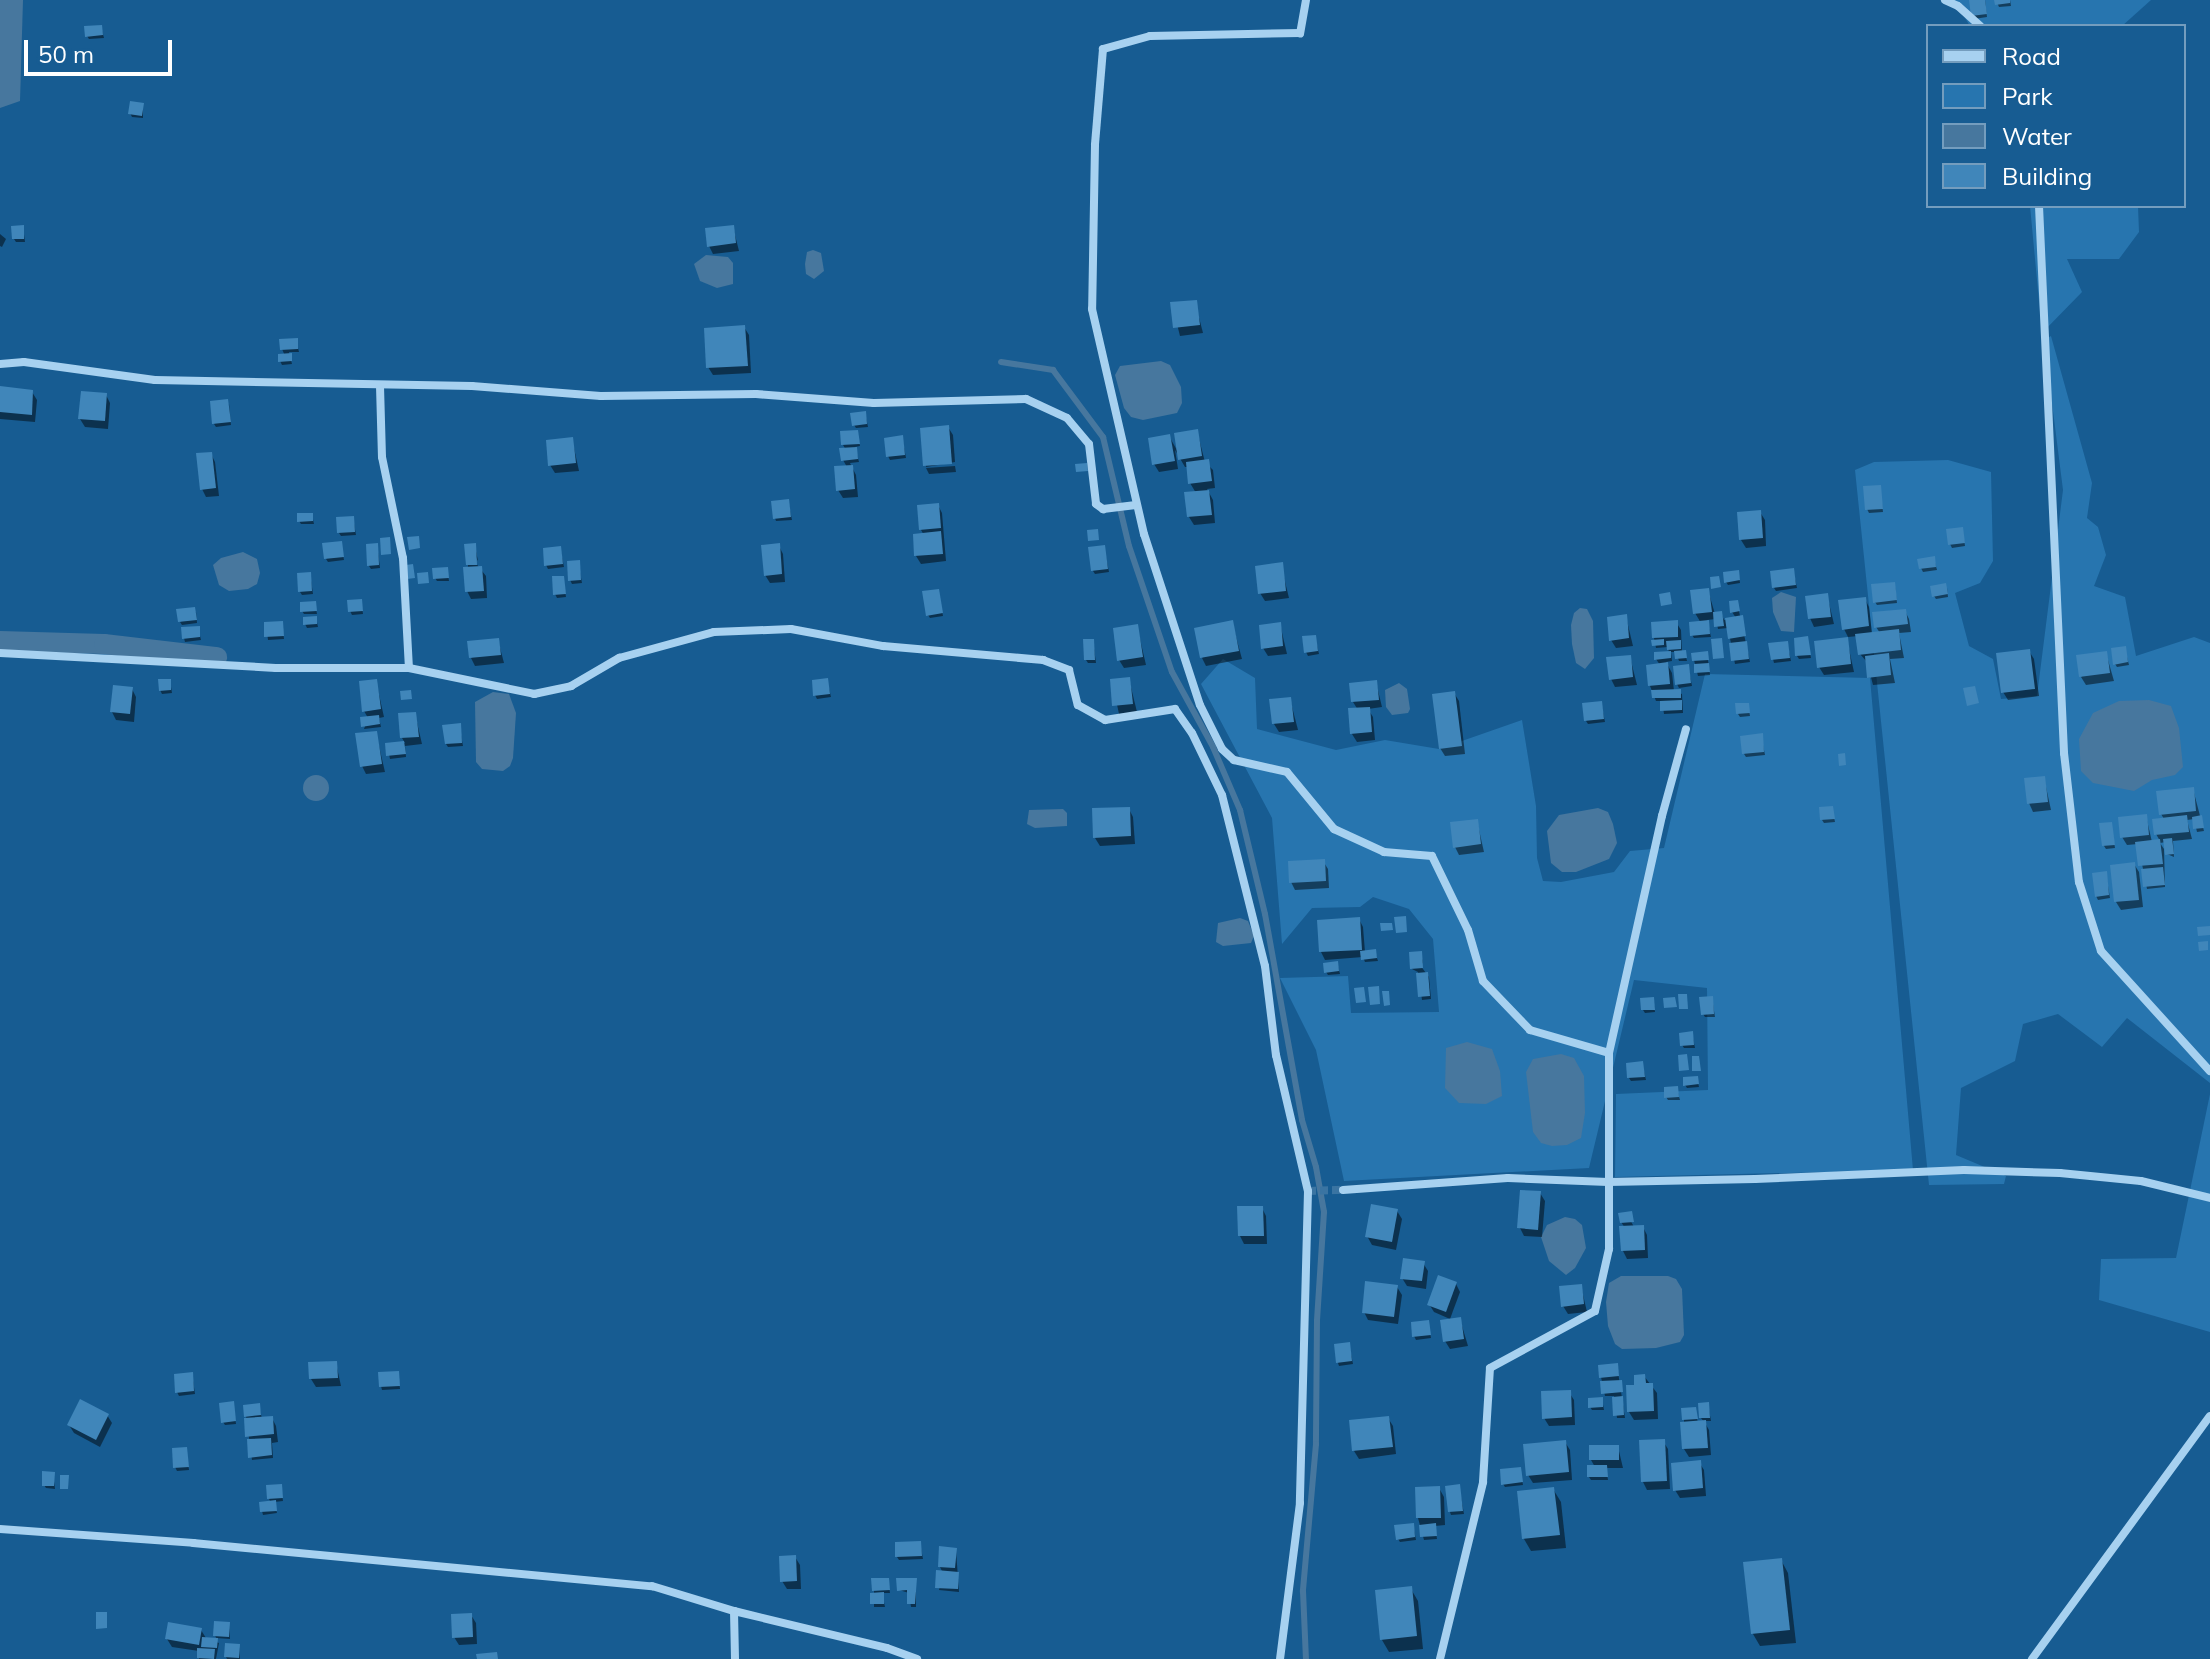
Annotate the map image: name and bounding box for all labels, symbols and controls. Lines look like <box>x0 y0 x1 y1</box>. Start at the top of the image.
scale bar <box>28 24 176 74</box>
legend <box>1926 24 2186 208</box>
text: 50 m <box>38 39 94 69</box>
text: Road <box>2002 41 2061 71</box>
text: Park <box>2002 81 2053 111</box>
text: Water <box>2002 121 2072 151</box>
text: Building <box>2002 161 2092 191</box>

